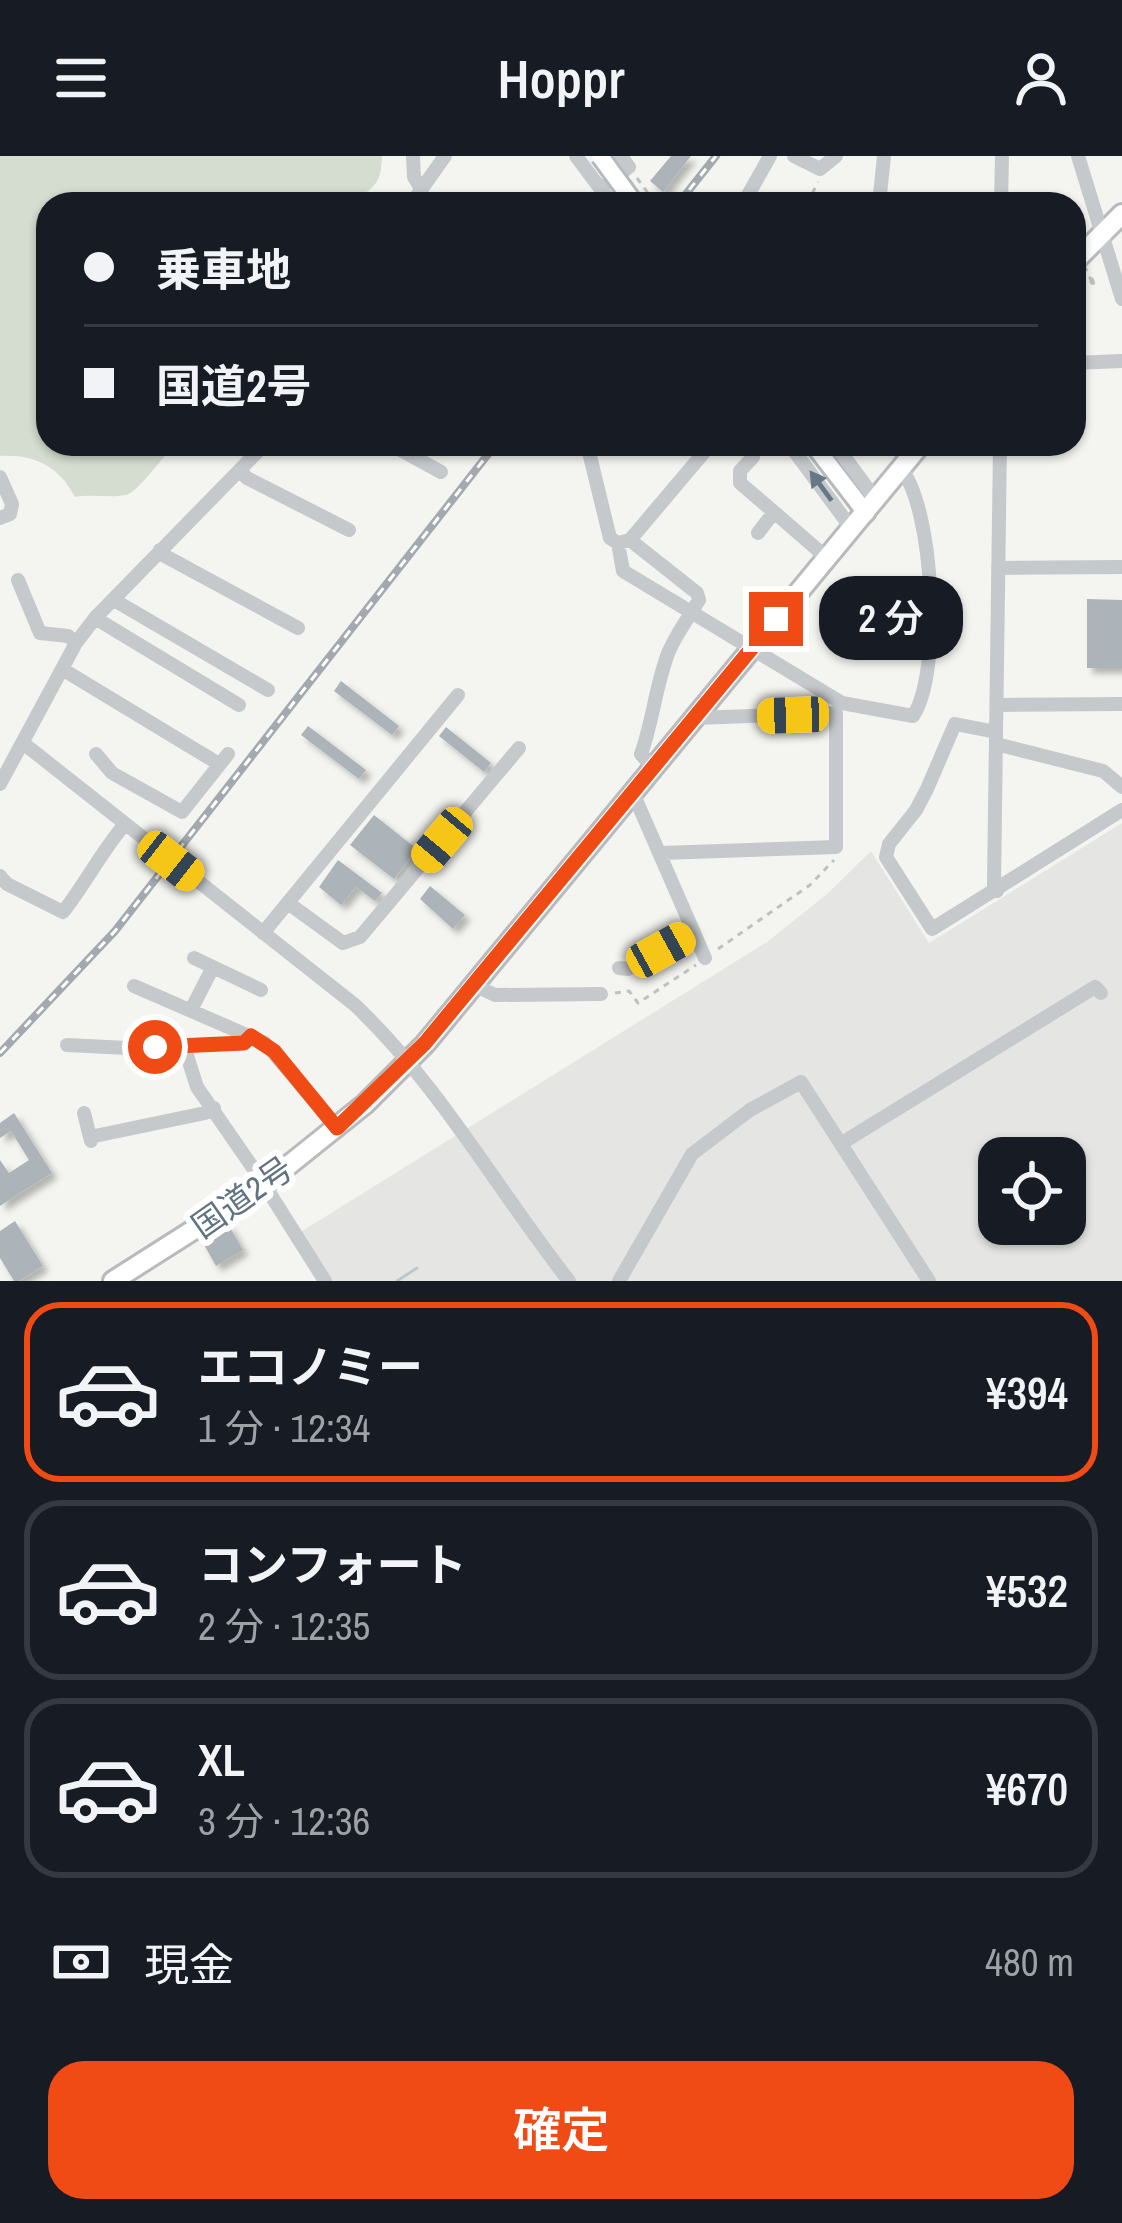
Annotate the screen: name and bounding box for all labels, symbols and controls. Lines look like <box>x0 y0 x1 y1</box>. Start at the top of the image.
text: Hoppr <box>497 42 625 115</box>
icon: menu <box>48 45 114 111</box>
icon: person <box>1008 45 1074 111</box>
text: 乗車地 <box>156 239 291 300</box>
text: 国道2号 <box>156 355 312 416</box>
one-way arrow <box>809 470 833 502</box>
callout: 2 分 <box>818 577 962 661</box>
route end <box>749 592 803 646</box>
text: 2 分 <box>858 592 924 644</box>
car <box>756 696 830 734</box>
car <box>405 801 479 879</box>
car <box>132 825 210 897</box>
car <box>621 917 701 983</box>
route start <box>128 1020 182 1074</box>
map controls <box>978 1137 1086 1245</box>
button: locate <box>978 1137 1086 1245</box>
street label: 国道2号 <box>183 1146 301 1248</box>
text: エコノミー <box>198 1336 423 1397</box>
icon: car <box>54 1338 162 1446</box>
text: ¥394 <box>986 1362 1068 1423</box>
text: 1 分 · 12:34 <box>198 1402 370 1454</box>
text: コンフォート <box>198 1534 467 1595</box>
icon: car <box>54 1536 162 1644</box>
text: ¥532 <box>986 1560 1068 1621</box>
text: 2 分 · 12:35 <box>198 1600 370 1652</box>
text: XL <box>198 1729 245 1790</box>
icon: car <box>54 1734 162 1842</box>
text: ¥670 <box>986 1758 1068 1819</box>
text: 3 分 · 12:36 <box>198 1795 370 1847</box>
icon: cash <box>48 1929 114 1995</box>
text: 現金 <box>144 1934 234 1995</box>
text: 480 m <box>985 1936 1074 1988</box>
button: 確定 <box>48 2061 1074 2199</box>

